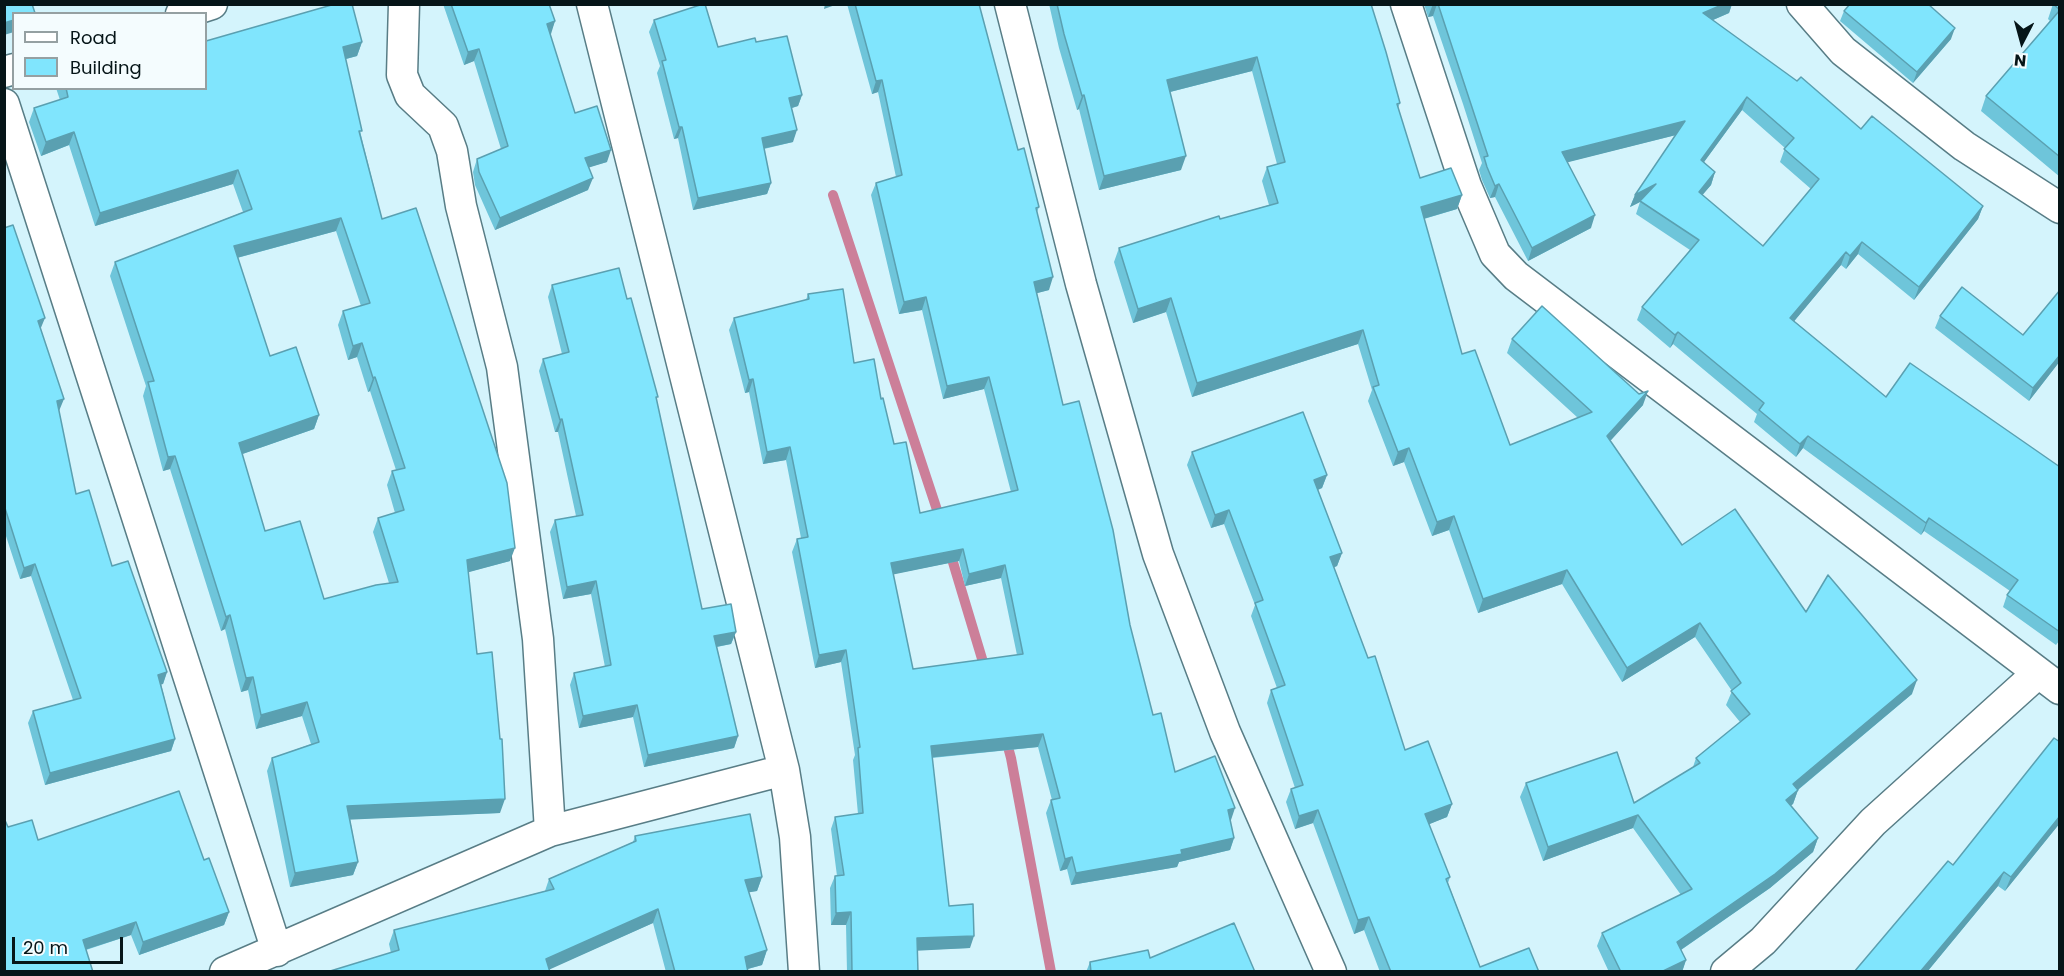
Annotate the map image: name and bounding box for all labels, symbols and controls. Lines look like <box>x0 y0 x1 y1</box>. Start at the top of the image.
legend <box>12 12 207 90</box>
north arrow <box>1992 12 2052 72</box>
text: Road <box>70 25 117 50</box>
text: N <box>2013 48 2027 72</box>
text: Building <box>70 55 142 80</box>
scale bar <box>15 925 126 963</box>
text: 20 m <box>23 935 68 960</box>

